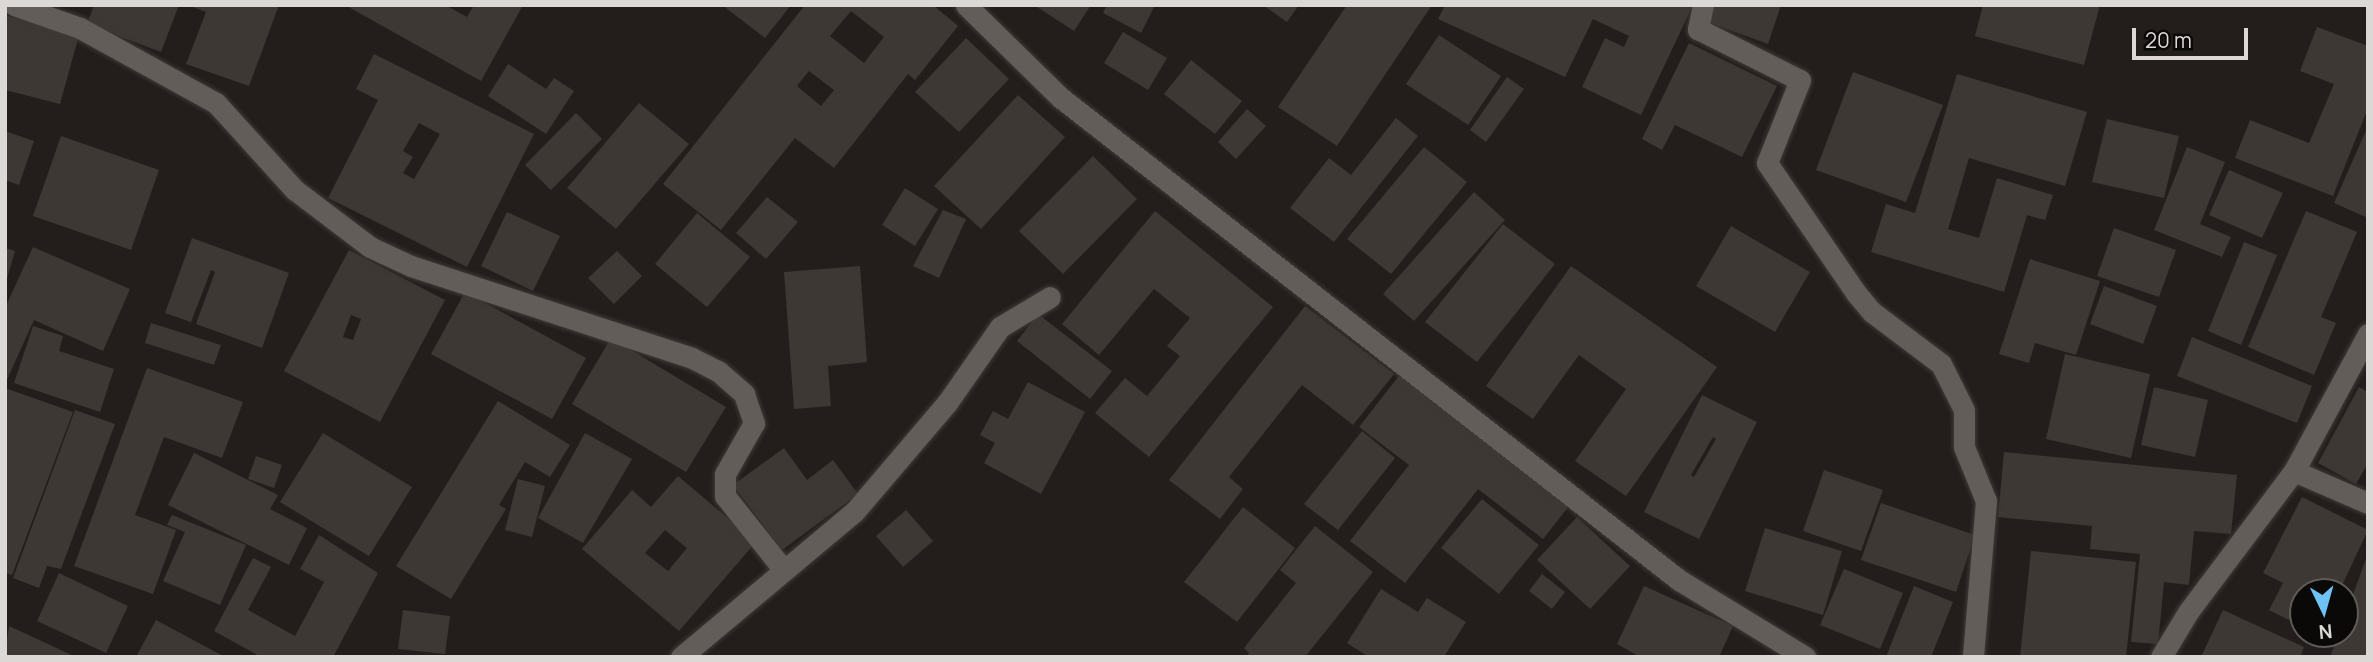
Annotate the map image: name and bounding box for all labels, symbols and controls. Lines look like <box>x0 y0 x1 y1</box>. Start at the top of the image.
scale bar <box>2135 14 2250 58</box>
text: 20 m <box>2145 26 2192 54</box>
north arrow <box>2289 578 2359 648</box>
text: N <box>2318 618 2334 645</box>

